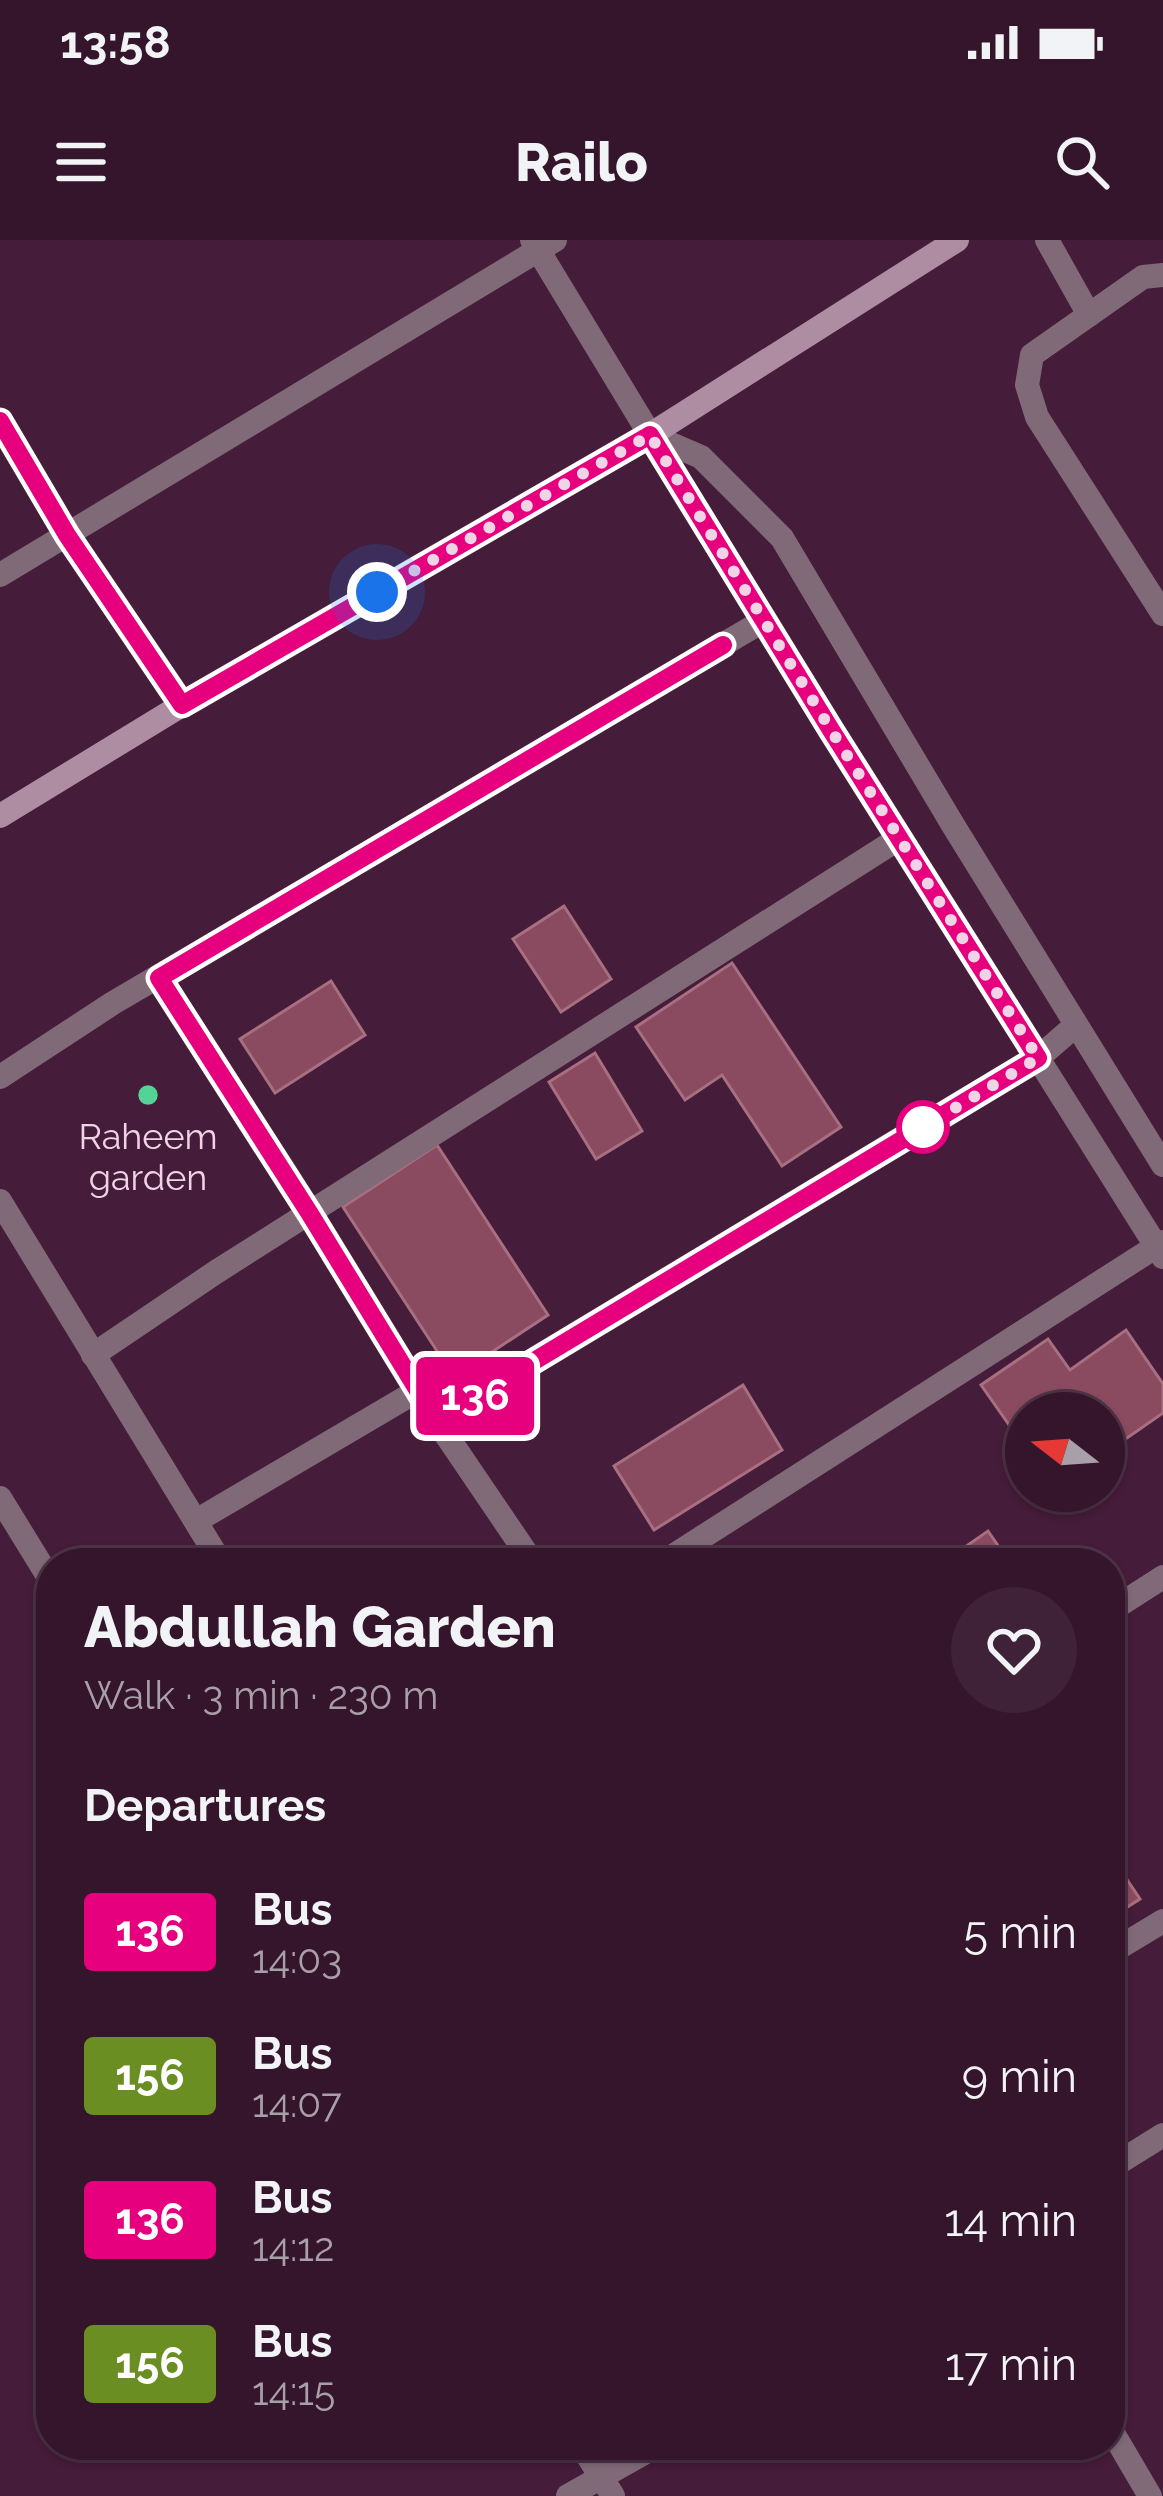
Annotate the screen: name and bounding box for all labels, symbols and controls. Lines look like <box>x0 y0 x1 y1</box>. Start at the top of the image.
text: 13:58 <box>60 16 171 69</box>
icon: menu <box>48 129 114 195</box>
icon: search <box>1049 129 1115 195</box>
text: Railo <box>515 130 648 194</box>
your location <box>347 562 407 622</box>
marker: Raheem garden <box>135 1082 161 1108</box>
unlabelled marker <box>898 1102 948 1152</box>
place label: Raheem garden <box>78 1115 218 1198</box>
line badge: 136 <box>406 1357 544 1435</box>
text: 136 <box>440 1371 510 1420</box>
north arrow <box>1005 1392 1125 1512</box>
map controls <box>1005 1392 1125 1512</box>
button: heart <box>951 1587 1077 1713</box>
text: Abdullah Garden <box>84 1593 556 1660</box>
text: Walk · 3 min · 230 m <box>84 1672 438 1718</box>
text: Departures <box>84 1779 326 1832</box>
text: Bus <box>252 1883 333 1936</box>
text: 5 min <box>964 1906 1077 1959</box>
text: 136 <box>115 1907 185 1956</box>
text: 14:03 <box>252 1936 342 1982</box>
text: Bus <box>252 2027 333 2080</box>
text: 9 min <box>962 2050 1077 2103</box>
text: 156 <box>115 2051 185 2100</box>
text: 14:07 <box>252 2080 342 2126</box>
text: Bus <box>252 2171 333 2224</box>
text: 14 min <box>944 2194 1077 2247</box>
text: 136 <box>115 2195 185 2244</box>
text: 14:12 <box>252 2224 334 2270</box>
text: Bus <box>252 2315 333 2368</box>
text: 17 min <box>945 2338 1077 2391</box>
text: 156 <box>115 2339 185 2388</box>
text: 14:15 <box>252 2368 335 2414</box>

